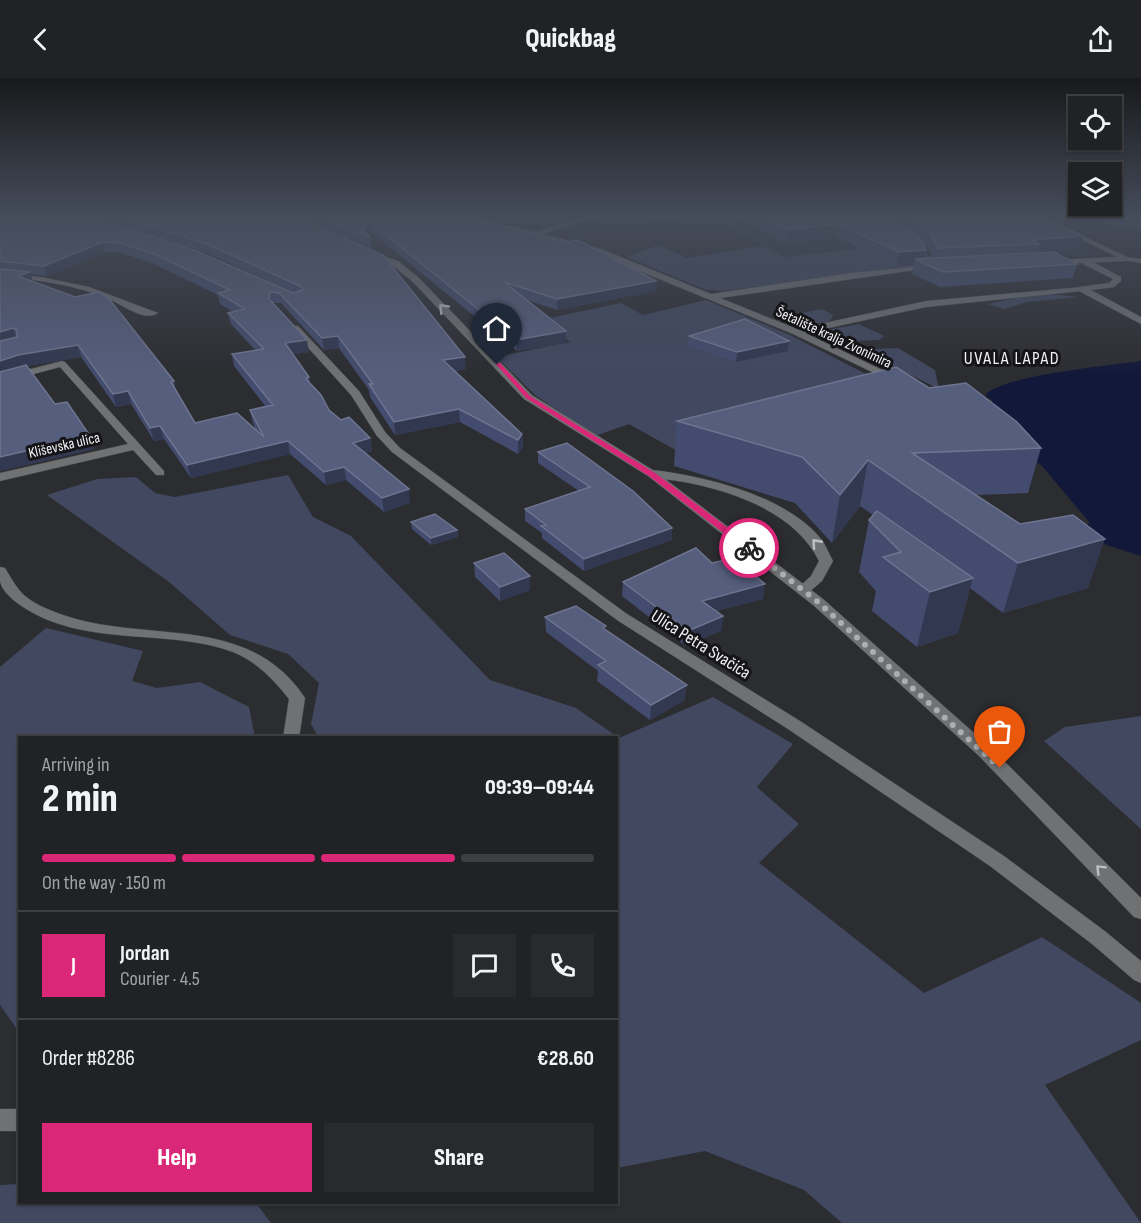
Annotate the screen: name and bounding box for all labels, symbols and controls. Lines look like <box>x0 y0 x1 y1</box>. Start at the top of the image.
icon: back <box>24 23 57 56</box>
text: Quickbag <box>525 23 616 55</box>
icon: share <box>1084 23 1117 56</box>
map controls <box>1068 96 1122 216</box>
button: locate <box>1068 96 1122 150</box>
button: layers <box>1068 162 1122 216</box>
street label: Šetalište kralja Zvonimira <box>773 302 895 373</box>
pin <box>471 303 522 365</box>
one-way arrow <box>440 304 451 315</box>
icon: home <box>480 312 513 345</box>
district label: UVALA LAPAD <box>964 348 1060 369</box>
street label: Kliševska ulica <box>26 428 102 463</box>
courier <box>719 518 779 578</box>
icon: bike <box>733 532 766 565</box>
one-way arrow <box>812 540 823 550</box>
street label: Ulica Petra Svačića <box>647 605 754 683</box>
pin <box>974 706 1025 768</box>
icon: bag <box>983 715 1016 748</box>
text: Arriving in <box>42 753 110 777</box>
text: 09:39–09:44 <box>485 774 594 801</box>
text: 2 min <box>42 776 118 823</box>
one-way arrow <box>1096 865 1107 875</box>
text: On the way · 150 m <box>42 871 166 895</box>
button: chat <box>453 934 516 997</box>
button: phone <box>531 934 594 997</box>
text: Jordan <box>120 940 169 967</box>
text: J <box>71 952 76 979</box>
text: Courier · 4.5 <box>120 967 200 991</box>
text: Order #8286 <box>42 1045 135 1072</box>
text: €28.60 <box>537 1045 594 1072</box>
button: Help <box>42 1123 312 1192</box>
button: Share <box>324 1123 594 1192</box>

